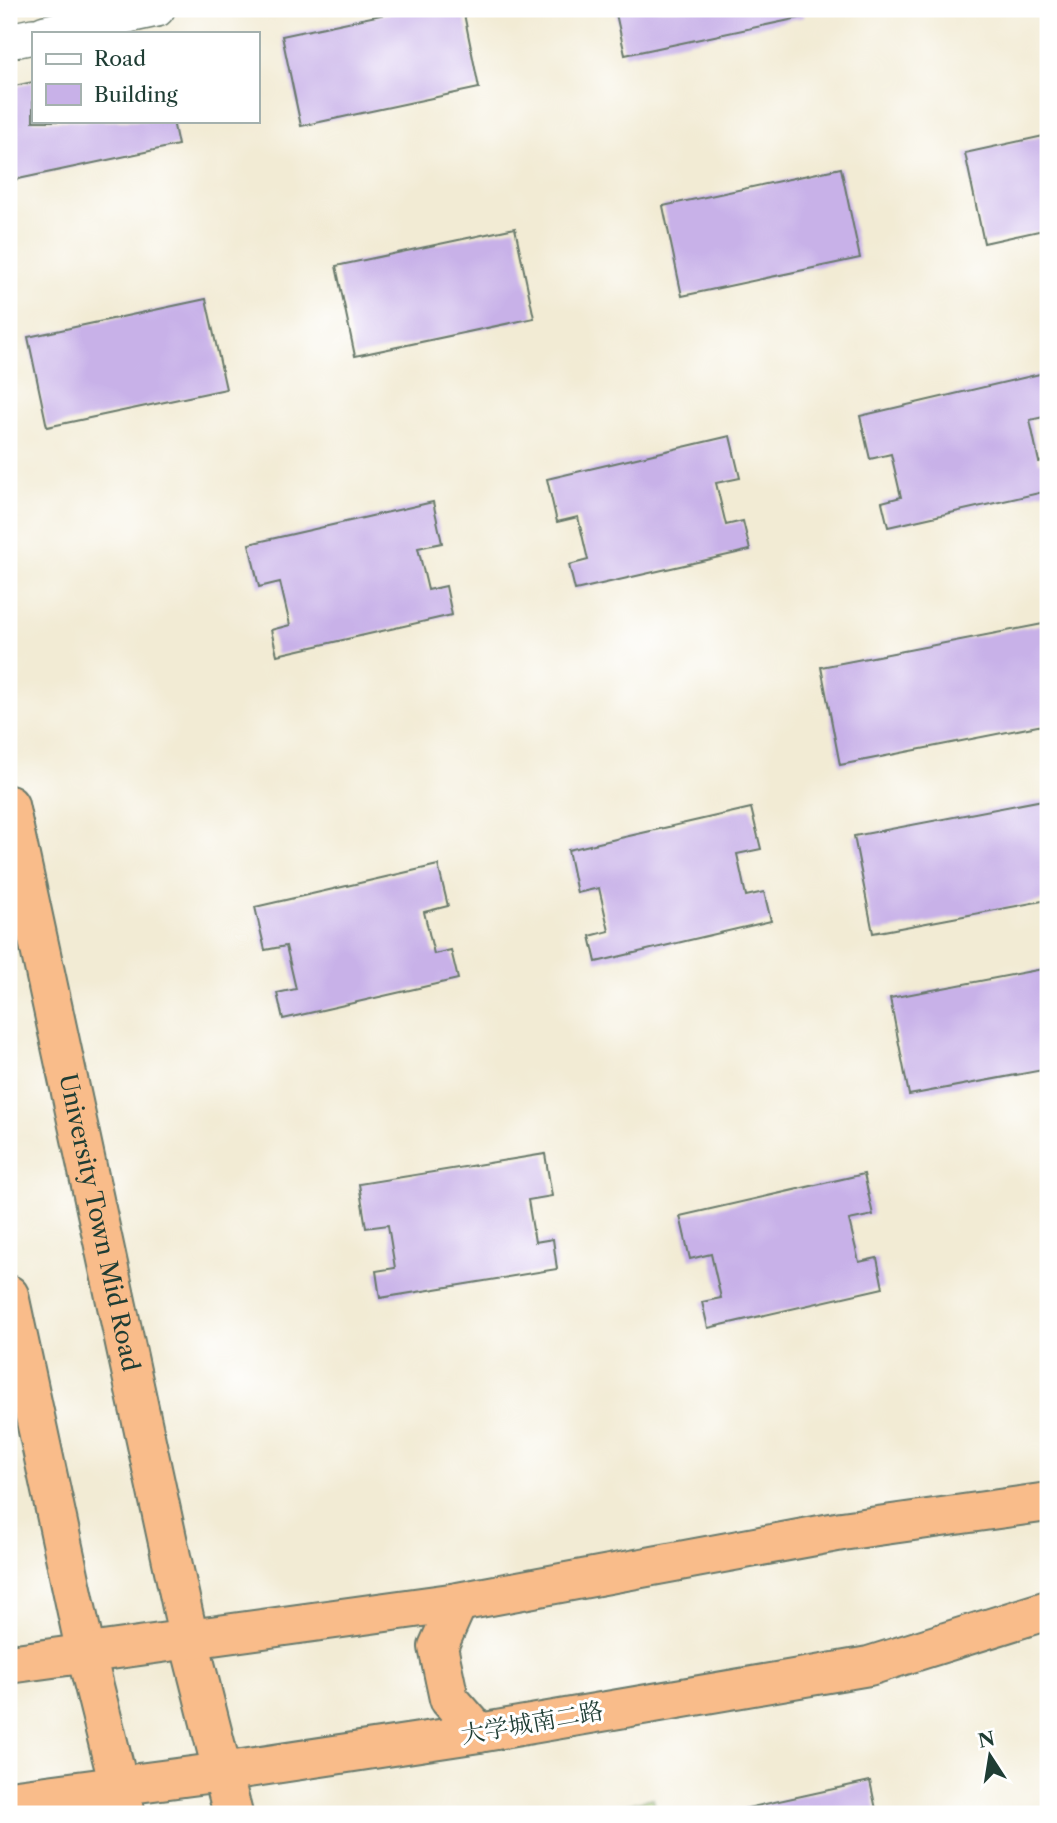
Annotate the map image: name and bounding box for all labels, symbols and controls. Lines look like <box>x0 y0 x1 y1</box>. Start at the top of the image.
legend <box>32 32 259 122</box>
text: Road <box>94 46 146 71</box>
text: Building <box>94 82 179 107</box>
street label: University Town Mid Road <box>53 1071 146 1374</box>
street label: 大学城南二路 <box>458 1696 605 1749</box>
north arrow <box>956 1722 1026 1792</box>
text: N <box>976 1727 997 1753</box>

